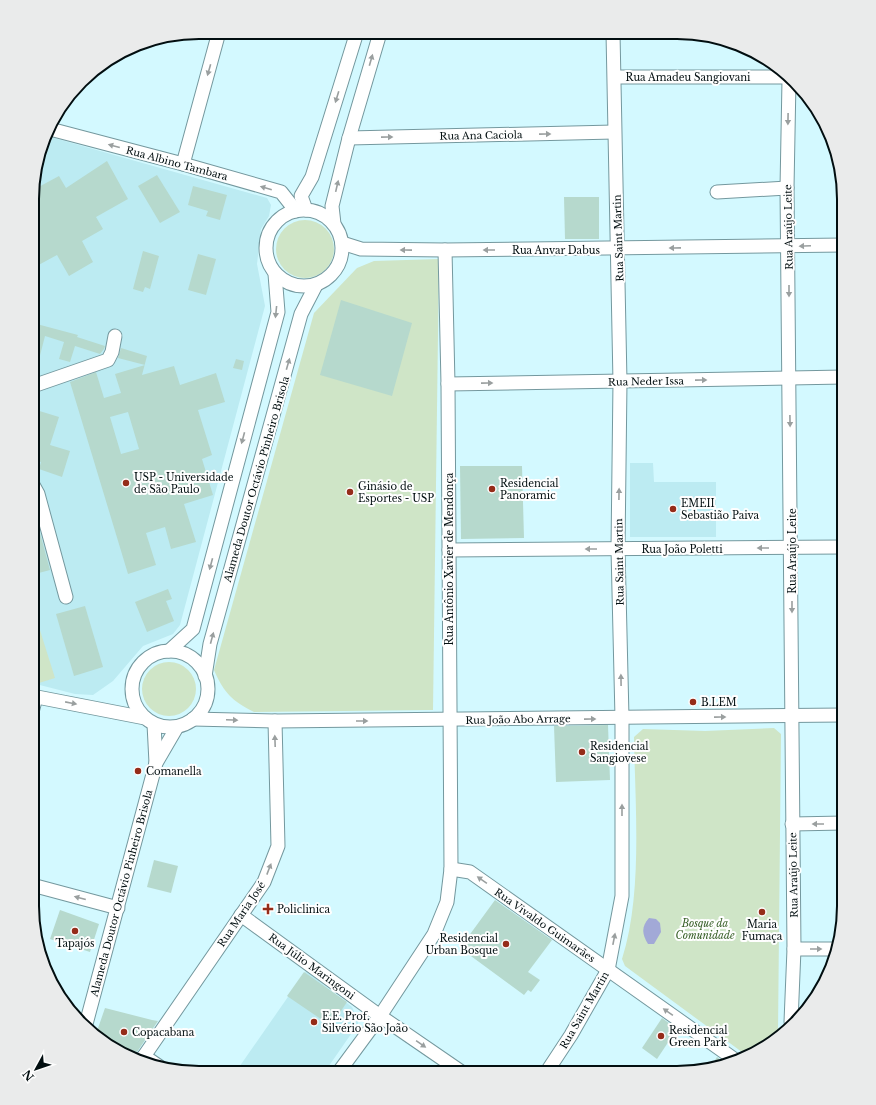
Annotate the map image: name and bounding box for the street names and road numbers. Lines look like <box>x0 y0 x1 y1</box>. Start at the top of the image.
street label: Rua Amadeu Sangiovani <box>626 71 751 84</box>
street label: Rua Ana Caciola <box>439 128 523 143</box>
street label: Rua Albino Tambara <box>124 144 230 183</box>
street label: Rua Araújo Leite <box>781 184 796 270</box>
street label: Rua Saint Martin <box>610 194 627 282</box>
street label: Rua Anvar Dabus <box>512 244 600 257</box>
street label: Alameda Doutor Octávio Pinheiro Brisola <box>221 374 292 585</box>
street label: Rua Neder Issa <box>608 374 685 389</box>
street label: Rua Antônio Xavier de Mendonça <box>443 472 456 645</box>
street label: Rua Araújo Leite <box>786 508 799 594</box>
street label: Rua Saint Martin <box>612 518 627 606</box>
street label: Rua João Poletti <box>641 543 723 556</box>
street label: Rua João Abo Arrage <box>465 712 571 727</box>
street label: Alameda Doutor Octávio Pinheiro Brisola <box>87 788 156 999</box>
street label: Rua Araújo Leite <box>786 832 801 918</box>
street label: Rua Maria José <box>215 879 268 950</box>
street label: Rua Vivaldo Guimarães <box>492 886 598 965</box>
street label: Rua Júlio Maringoni <box>266 931 358 1002</box>
street label: Rua Saint Martin <box>557 969 612 1051</box>

